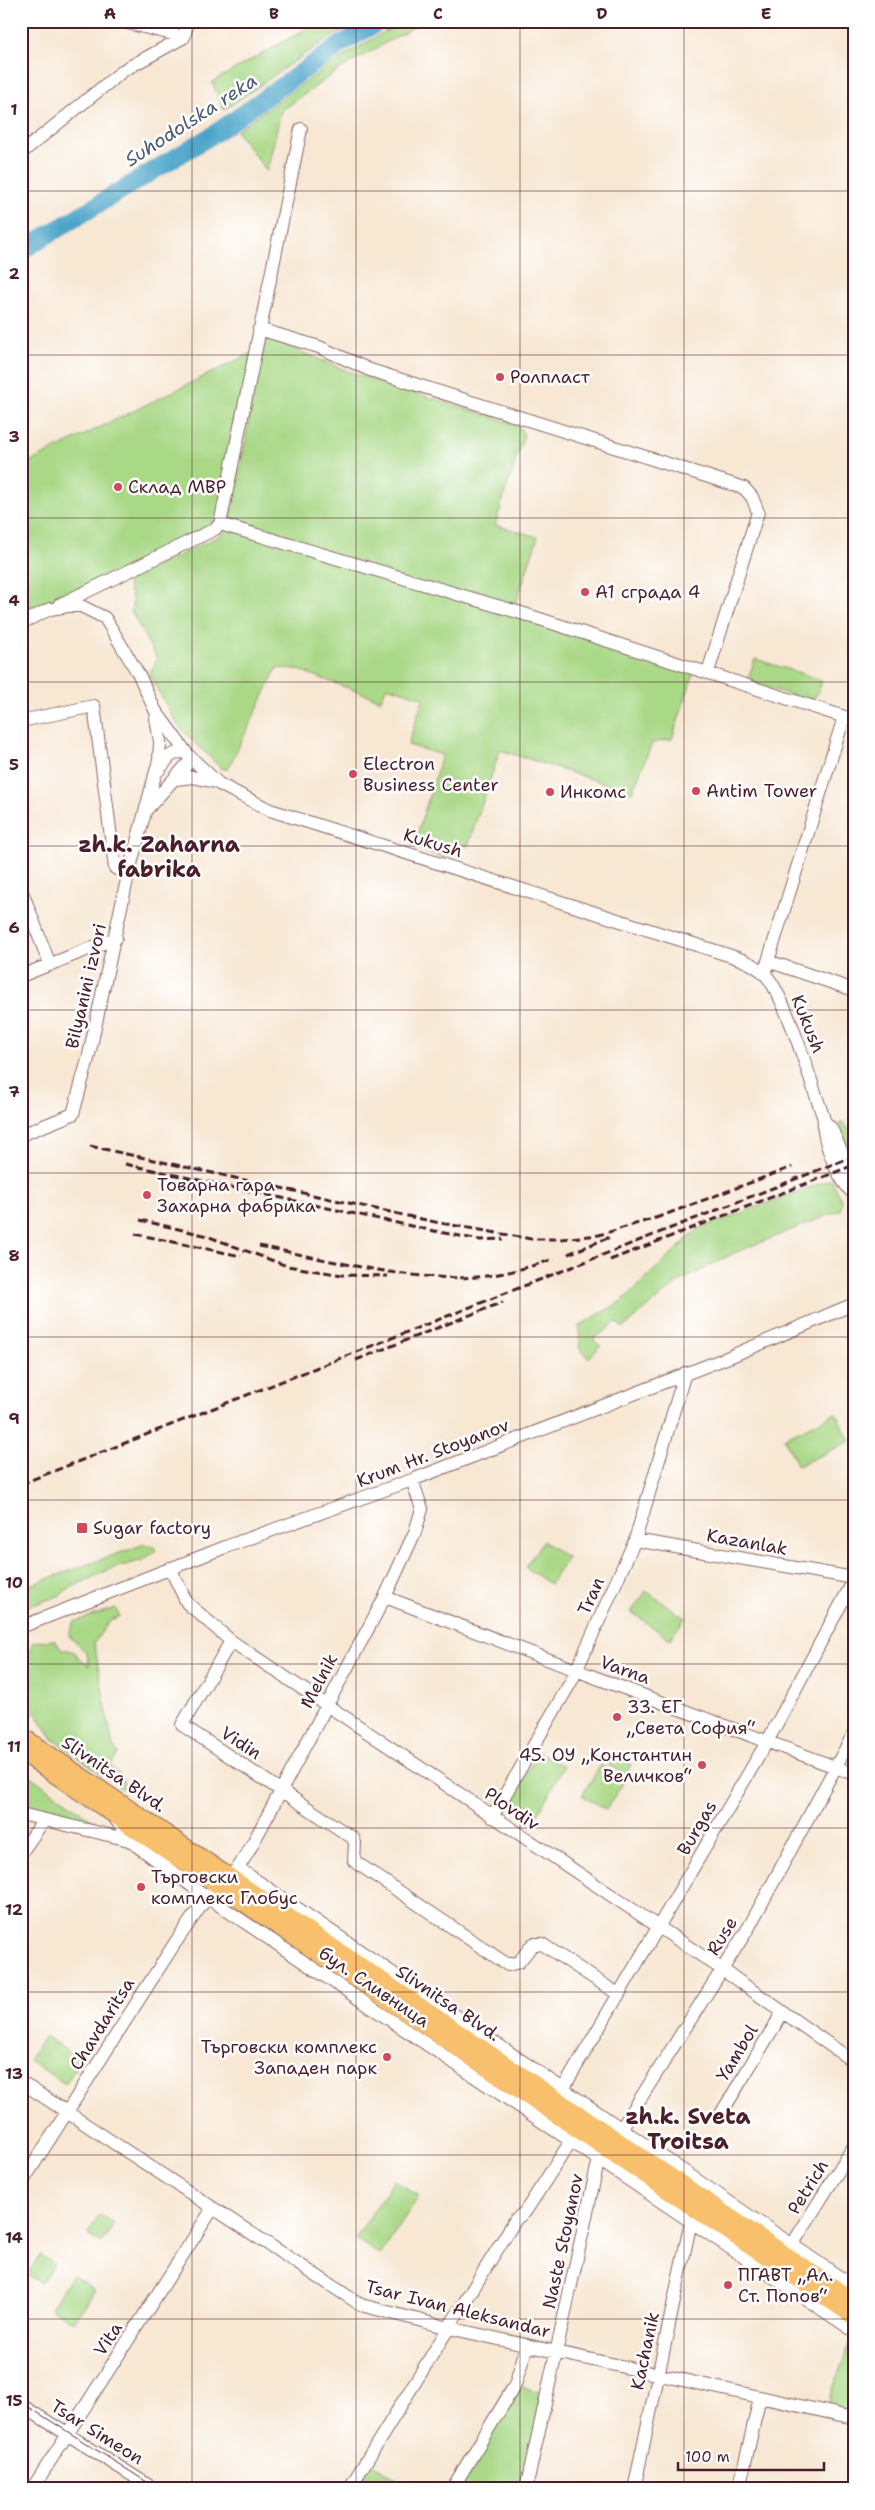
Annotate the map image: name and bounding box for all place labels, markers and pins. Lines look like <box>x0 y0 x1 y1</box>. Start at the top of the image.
place label: Ролпласт <box>510 365 591 389</box>
marker: Ролпласт <box>494 371 506 383</box>
place label: Склад МВР <box>128 475 226 499</box>
marker: Склад МВР <box>112 481 124 493</box>
place label: А1 сграда 4 <box>595 580 700 604</box>
marker: А1 сграда 4 <box>579 586 591 598</box>
place label: Electron Business Center <box>363 752 499 797</box>
marker: Electron Business Center <box>347 768 359 780</box>
place label: Antim Tower <box>706 779 817 803</box>
place label: Инкомс <box>560 780 626 804</box>
marker: Antim Tower <box>690 785 702 797</box>
marker: Инкомс <box>544 786 556 798</box>
place label: Товарна гара Захарна фабрика <box>157 1173 316 1218</box>
marker: Товарна гара Захарна фабрика <box>141 1189 153 1201</box>
place label: Sugar factory <box>93 1516 211 1540</box>
marker: Sugar factory <box>75 1521 89 1535</box>
place label: 33. ЕГ „Света София“ <box>626 1695 756 1740</box>
marker: 33. ЕГ „Света София“ <box>611 1711 623 1723</box>
place label: 45. ОУ „Константин Величков“ <box>519 1743 692 1788</box>
marker: 45. ОУ „Константин Величков“ <box>696 1759 708 1771</box>
place label: Търговски комплекс Глобус <box>151 1865 298 1910</box>
marker: Търговски комплекс Глобус <box>135 1881 147 1893</box>
place label: Търговски комплекс Западен парк <box>201 2035 377 2080</box>
marker: Търговски комплекс Западен парк <box>381 2051 393 2063</box>
place label: ПГАВТ „Ал. Ст. Попов“ <box>738 2263 834 2308</box>
marker: ПГАВТ „Ал. Ст. Попов“ <box>722 2279 734 2291</box>

